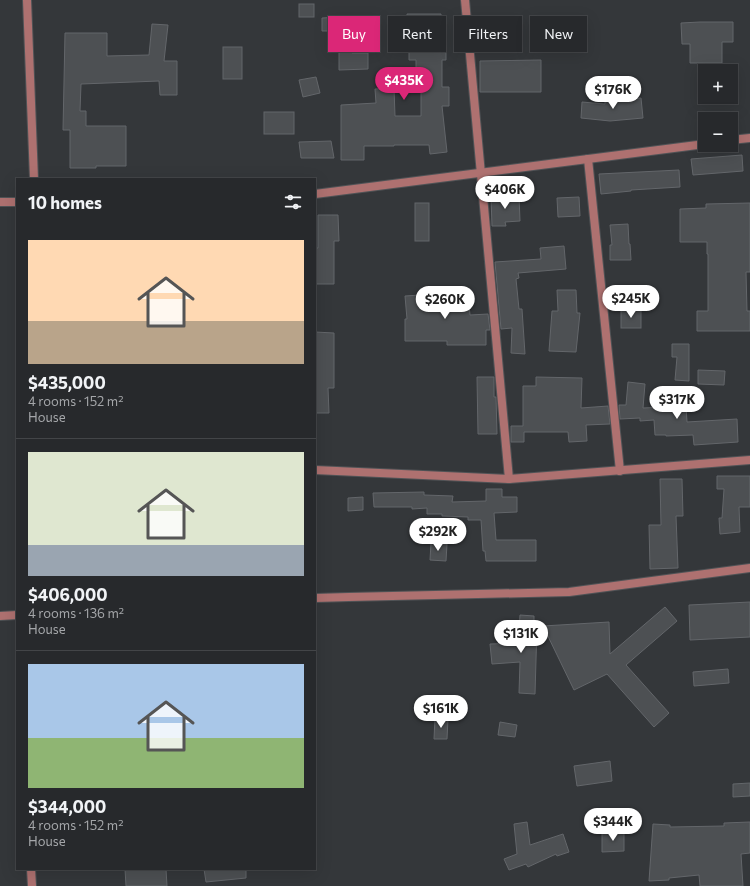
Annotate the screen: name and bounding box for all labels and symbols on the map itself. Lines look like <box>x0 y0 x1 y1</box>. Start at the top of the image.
pin: $435K <box>376 67 432 101</box>
pin: $176K <box>585 76 641 110</box>
pin: $406K <box>477 176 533 210</box>
pin: $245K <box>603 285 659 319</box>
pin: $260K <box>417 286 473 320</box>
pin: $317K <box>649 386 705 420</box>
pin: $292K <box>410 518 466 552</box>
pin: $131K <box>493 620 549 654</box>
pin: $161K <box>413 695 469 729</box>
pin: $344K <box>585 808 641 842</box>

